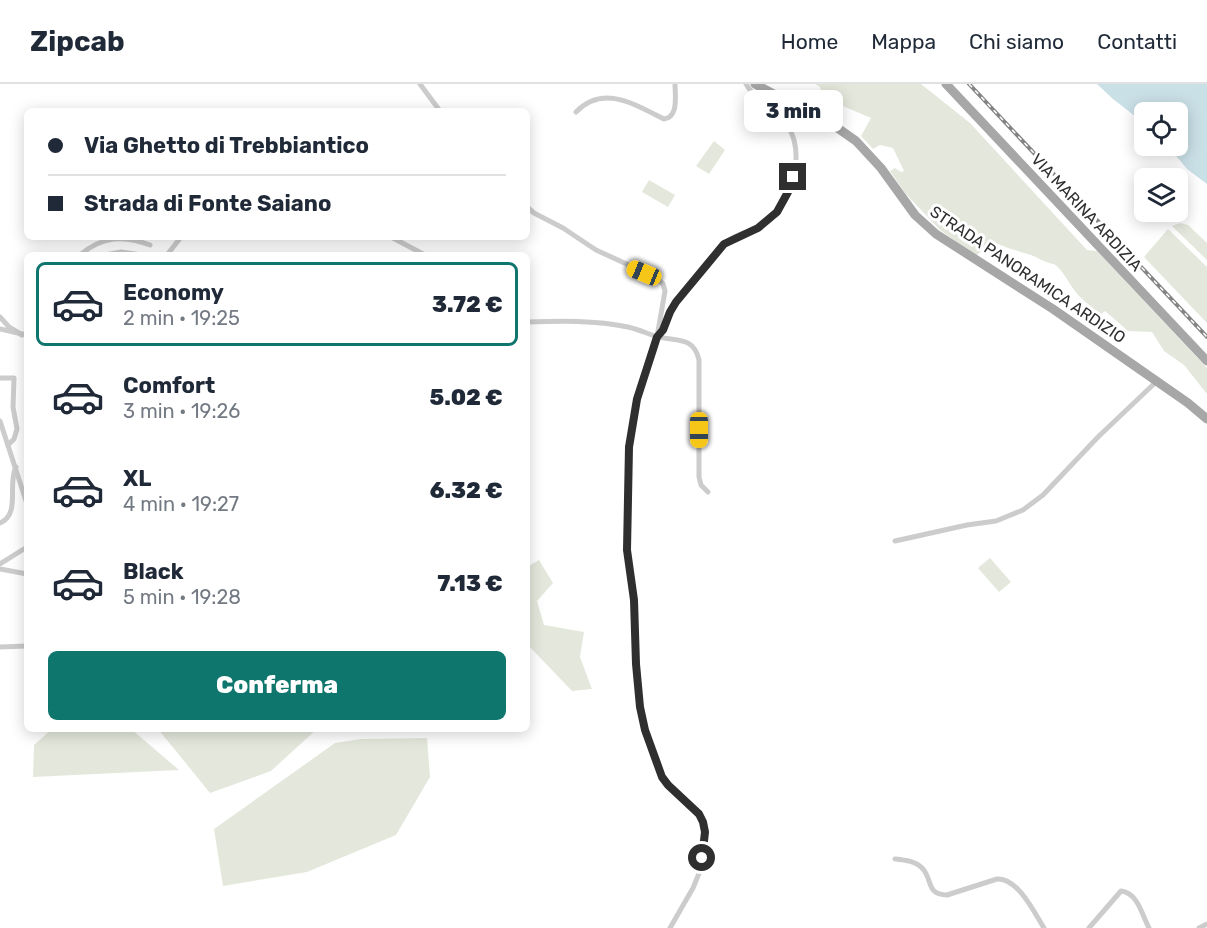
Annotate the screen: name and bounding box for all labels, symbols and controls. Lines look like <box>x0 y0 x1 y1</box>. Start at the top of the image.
text: Zipcab <box>30 25 125 58</box>
text: Home <box>781 29 838 54</box>
text: Mappa <box>871 29 936 54</box>
text: Chi siamo <box>969 29 1064 54</box>
text: Contatti <box>1097 29 1177 54</box>
callout: 3 min <box>744 90 842 132</box>
text: 3 min <box>766 99 821 123</box>
map controls <box>1134 102 1188 222</box>
button: locate <box>1134 102 1188 156</box>
text: Via Ghetto di Trebbiantico <box>84 132 369 159</box>
street label: VIA MARINA ARDIZIA <box>1027 150 1146 275</box>
route end <box>779 163 806 190</box>
button: layers <box>1134 168 1188 222</box>
text: Strada di Fonte Saiano <box>84 190 331 217</box>
street label: STRADA PANORAMICA ARDIZIO <box>926 202 1129 347</box>
car <box>624 258 664 288</box>
icon: car <box>51 277 105 331</box>
text: Economy <box>123 279 224 306</box>
text: 3.72 € <box>432 291 503 318</box>
text: 2 min · 19:25 <box>123 306 240 330</box>
icon: car <box>51 370 105 424</box>
text: Comfort <box>123 372 215 399</box>
text: 5.02 € <box>430 384 503 411</box>
text: 3 min · 19:26 <box>123 399 240 423</box>
car <box>690 412 708 448</box>
icon: car <box>51 463 105 517</box>
text: XL <box>123 465 151 492</box>
text: 6.32 € <box>430 477 503 504</box>
text: 4 min · 19:27 <box>123 492 239 516</box>
icon: car <box>51 556 105 610</box>
text: Black <box>123 558 184 585</box>
text: 7.13 € <box>437 570 503 597</box>
text: 5 min · 19:28 <box>123 585 241 609</box>
button: Conferma <box>48 651 506 720</box>
route start <box>688 844 715 871</box>

